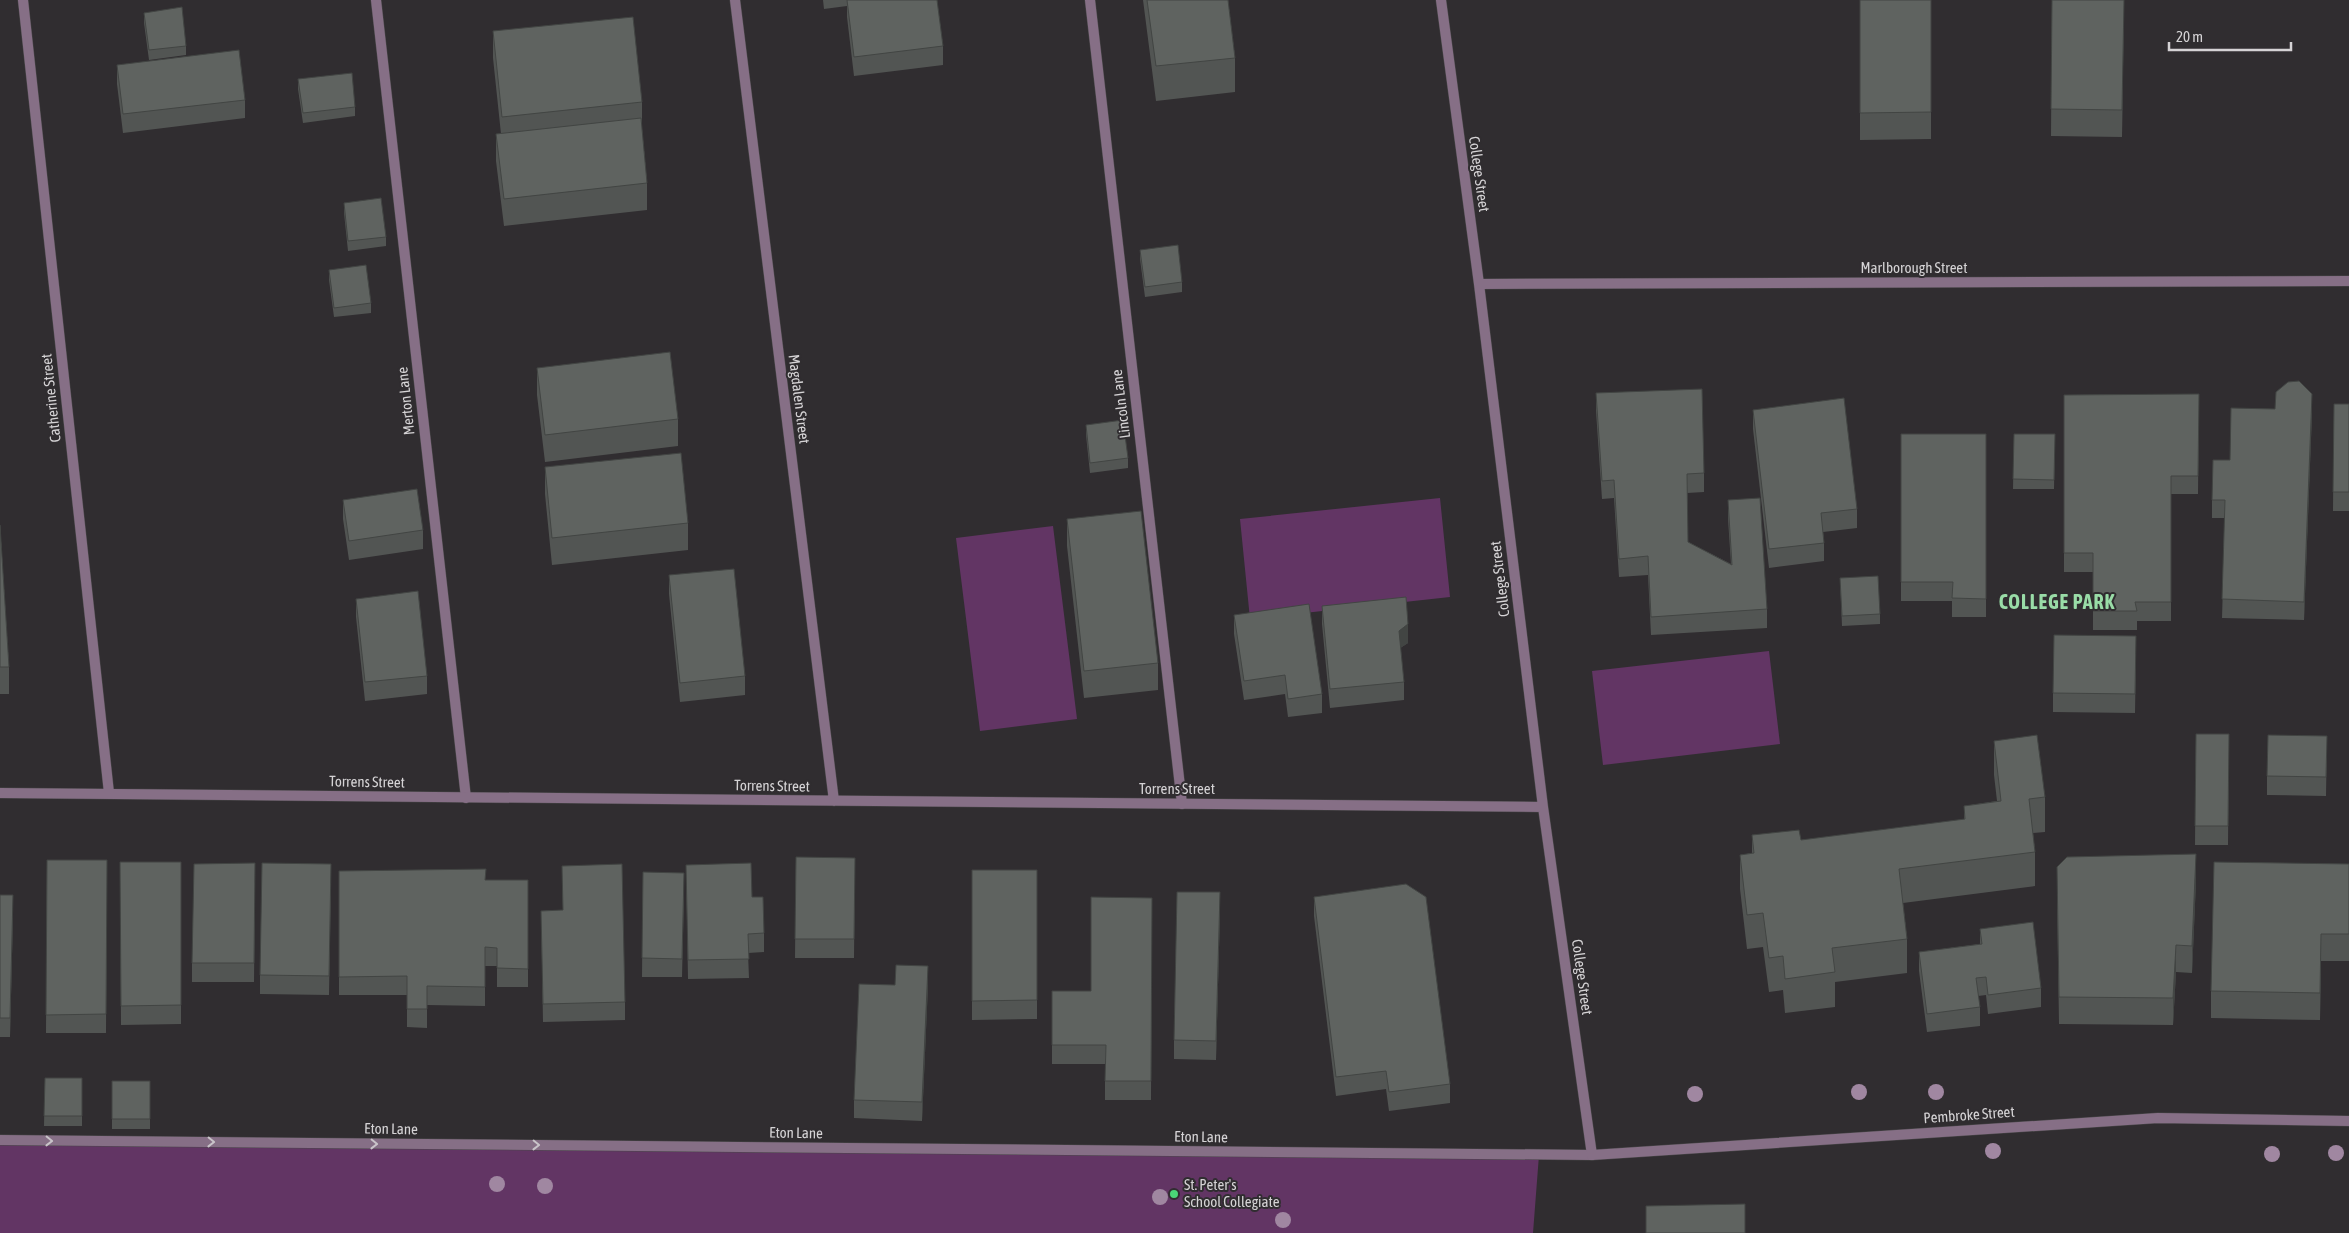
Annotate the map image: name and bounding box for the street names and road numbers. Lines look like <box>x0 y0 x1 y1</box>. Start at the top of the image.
street label: College Street <box>1466 135 1493 213</box>
street label: Marlborough Street <box>1861 259 1968 276</box>
street label: Catherine Street <box>37 353 64 443</box>
street label: Magdalen Street <box>786 353 813 445</box>
street label: Merton Lane <box>393 366 418 436</box>
street label: Lincoln Lane <box>1108 368 1133 439</box>
street label: College Street <box>1486 540 1513 618</box>
street label: Torrens Street <box>329 772 405 791</box>
street label: Torrens Street <box>734 776 810 795</box>
street label: Torrens Street <box>1139 780 1215 797</box>
street label: College Street <box>1569 938 1596 1016</box>
street label: Pembroke Street <box>1923 1103 2015 1126</box>
street label: Eton Lane <box>364 1120 418 1137</box>
street label: Eton Lane <box>769 1124 823 1141</box>
street label: Eton Lane <box>1174 1128 1228 1145</box>

